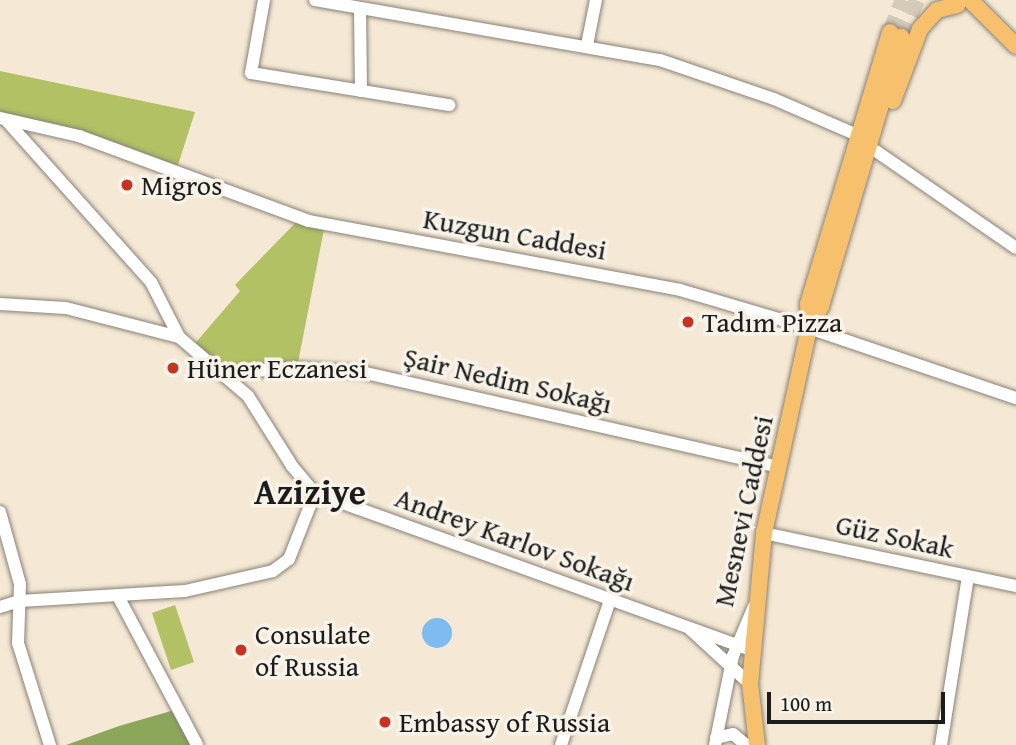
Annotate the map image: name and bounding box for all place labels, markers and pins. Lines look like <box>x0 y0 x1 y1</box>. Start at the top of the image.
place label: Migros <box>141 168 222 202</box>
marker: Migros <box>119 177 135 193</box>
place label: Tadım Pizza <box>702 305 842 339</box>
marker: Tadım Pizza <box>680 314 696 330</box>
place label: Hüner Eczanesi <box>187 351 367 385</box>
marker: Hüner Eczanesi <box>165 360 181 376</box>
place label: Consulate of Russia <box>255 617 371 683</box>
marker: Consulate of Russia <box>233 642 249 658</box>
place label: Embassy of Russia <box>399 705 610 739</box>
marker: Embassy of Russia <box>377 714 393 730</box>

